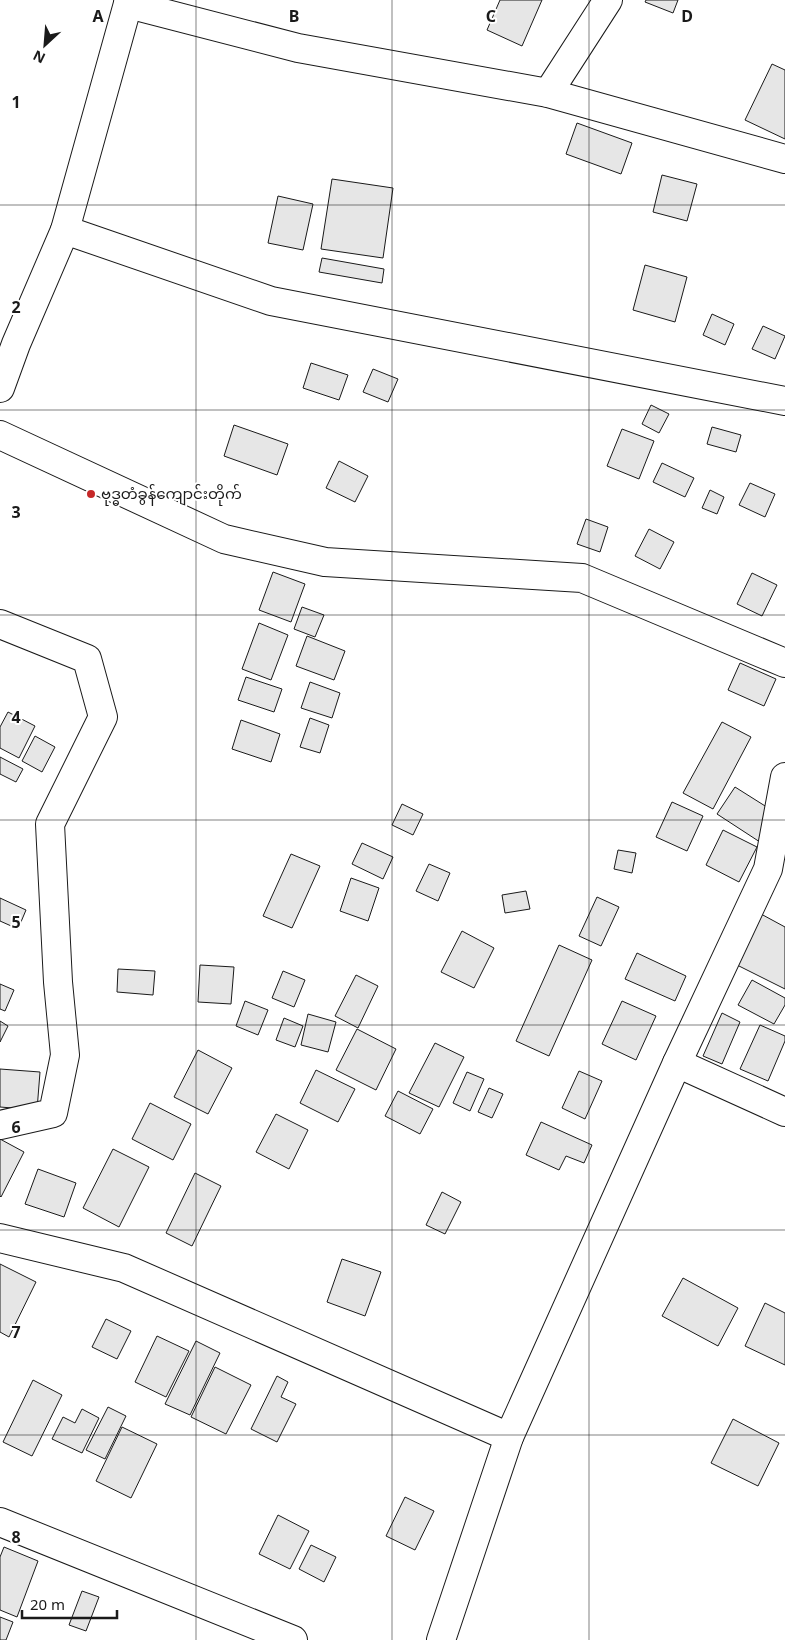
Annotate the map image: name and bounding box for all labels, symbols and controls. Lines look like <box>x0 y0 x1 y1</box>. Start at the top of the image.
text: A <box>92 5 104 27</box>
text: B <box>289 5 299 27</box>
text: C <box>486 5 496 27</box>
text: D <box>681 5 693 27</box>
north arrow <box>20 20 70 70</box>
text: N <box>30 46 48 68</box>
text: 1 <box>11 91 21 113</box>
text: 2 <box>11 296 21 318</box>
place label: ဗုဒ္ဓတံခွန်ကျောင်းတိုက် <box>101 483 242 506</box>
marker: ဗုဒ္ဓတံခွန်ကျောင်းတိုက် <box>85 488 97 500</box>
text: 3 <box>11 501 21 523</box>
text: 4 <box>11 706 21 728</box>
text: 5 <box>11 911 21 933</box>
text: 6 <box>11 1116 21 1138</box>
text: 7 <box>11 1321 21 1343</box>
text: 8 <box>11 1526 21 1548</box>
scale bar <box>22 1588 118 1620</box>
text: 20 m <box>30 1594 65 1614</box>

